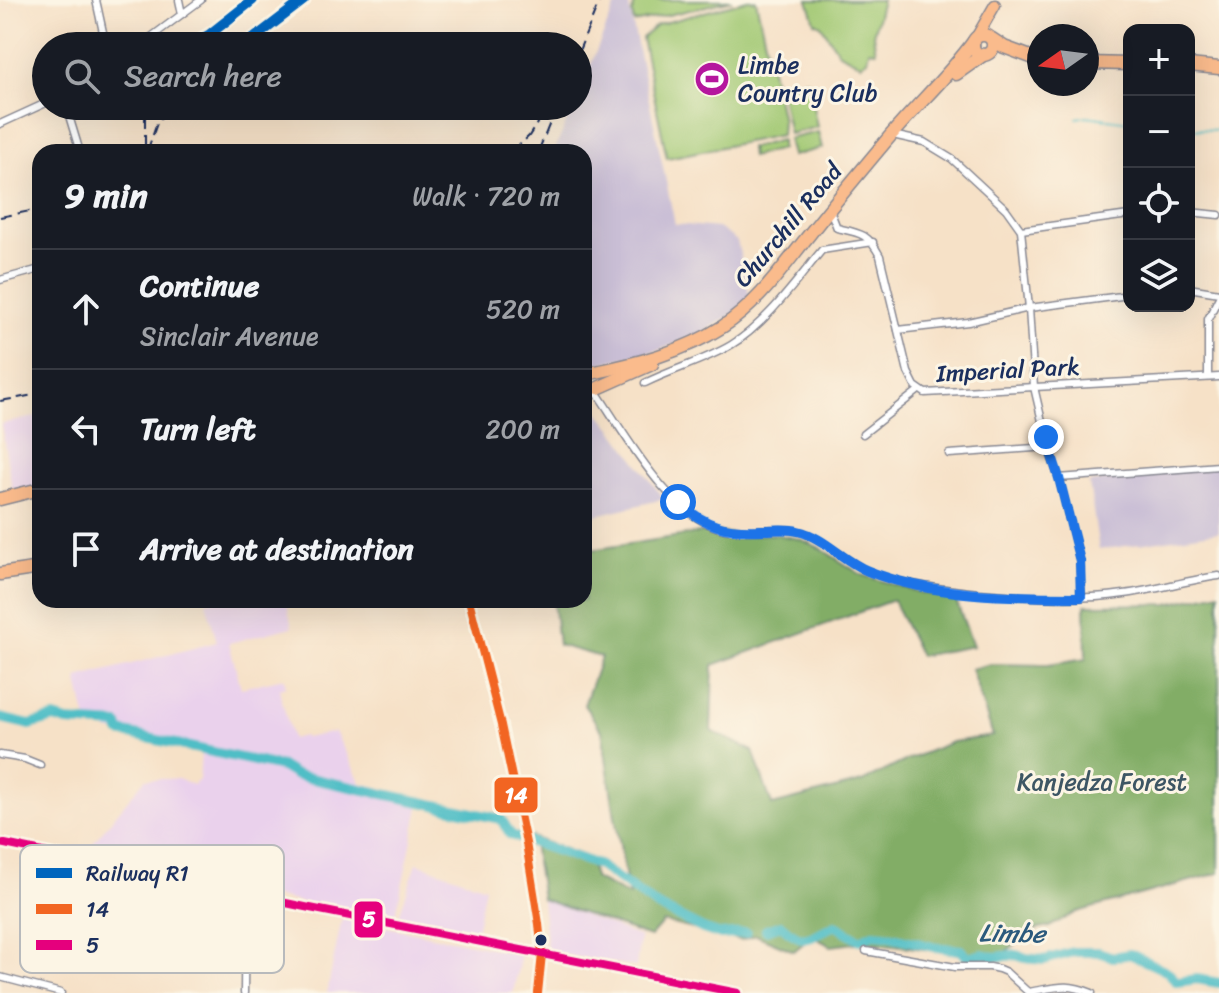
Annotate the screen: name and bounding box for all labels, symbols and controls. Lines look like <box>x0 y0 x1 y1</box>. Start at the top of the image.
north arrow <box>1027 24 1099 96</box>
map controls <box>1123 24 1195 312</box>
button: + <box>1123 24 1195 96</box>
search box <box>32 32 592 120</box>
place label: Limbe Country Club <box>738 44 878 114</box>
text: Search here <box>124 49 282 103</box>
icon: search <box>60 54 104 98</box>
sports icon: Limbe Country Club <box>693 60 731 98</box>
button: − <box>1123 96 1195 168</box>
street label: Churchill Road <box>723 151 855 297</box>
text: 9 min <box>64 166 148 226</box>
button: locate <box>1123 168 1195 240</box>
text: Walk · 720 m <box>412 173 560 219</box>
button: layers <box>1123 240 1195 312</box>
text: Continue <box>140 259 259 313</box>
text: 520 m <box>486 286 560 332</box>
icon: ahead <box>64 287 108 331</box>
text: Sinclair Avenue <box>140 313 319 359</box>
street label: Imperial Park <box>934 345 1081 395</box>
text: Turn left <box>140 402 256 456</box>
text: 200 m <box>485 406 560 452</box>
icon: left <box>64 407 108 451</box>
route end <box>1028 419 1064 455</box>
route start <box>660 484 696 520</box>
text: Arrive at destination <box>140 522 414 576</box>
icon: arrive <box>64 527 108 571</box>
park label: Kanjedza Forest <box>1017 761 1187 803</box>
line badge: 14 <box>493 776 539 814</box>
text: 14 <box>504 776 528 815</box>
legend <box>20 845 284 973</box>
text: Railway R1 <box>86 854 189 893</box>
text: 14 <box>86 890 109 929</box>
line badge: 5 <box>353 900 384 939</box>
text: 5 <box>362 900 376 939</box>
water label: Limbe <box>978 909 1048 957</box>
text: 5 <box>86 926 99 965</box>
unlabelled marker <box>533 932 549 948</box>

